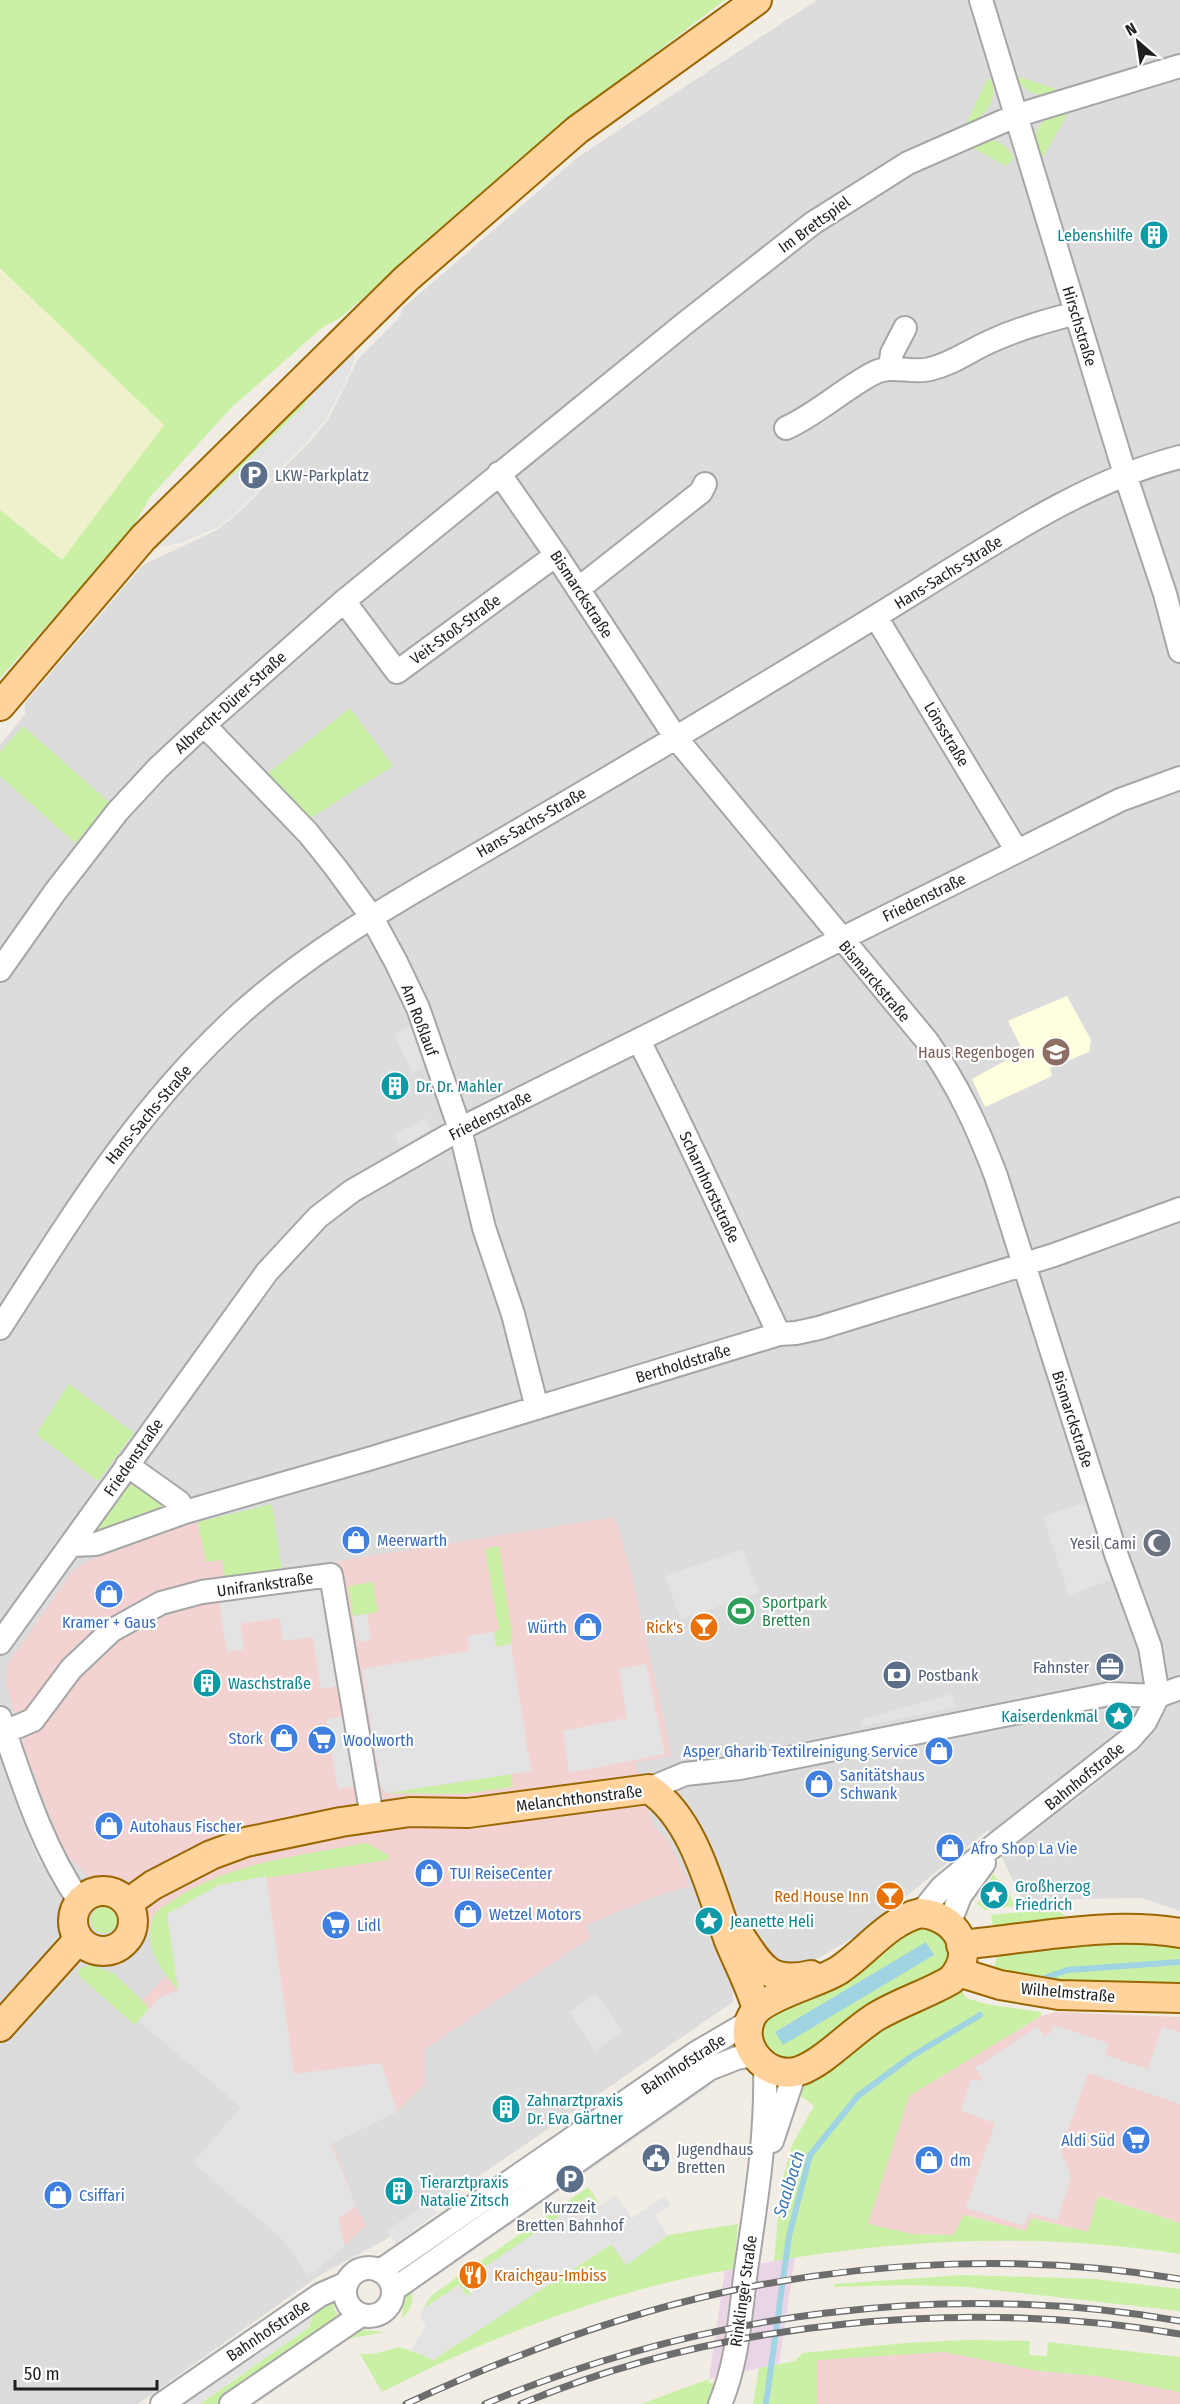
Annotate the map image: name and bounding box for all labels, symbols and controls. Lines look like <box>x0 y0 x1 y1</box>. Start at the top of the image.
north arrow <box>1108 12 1168 72</box>
text: N <box>1122 19 1140 40</box>
street label: Im Brettspiel <box>775 192 854 257</box>
building icon: Lebenshilfe <box>1138 219 1170 251</box>
place label: Lebenshilfe <box>1057 226 1133 245</box>
street label: Hirschstraße <box>1058 284 1101 369</box>
parking icon: LKW-Parkplatz <box>238 459 270 491</box>
place label: LKW-Parkplatz <box>275 466 369 485</box>
street label: Hans-Sachs-Straße <box>891 532 1006 613</box>
street label: Bismarckstraße <box>546 547 617 642</box>
street label: Veit-Stoß-Straße <box>406 590 504 669</box>
street label: Albrecht-Dürer-Straße <box>171 647 290 757</box>
street label: Lönsstraße <box>920 699 973 770</box>
street label: Hans-Sachs-Straße <box>473 783 590 862</box>
street label: Friedenstraße <box>879 869 969 926</box>
street label: Bismarckstraße <box>835 937 914 1026</box>
street label: Am Roßlauf <box>397 982 442 1060</box>
school or university icon: Haus Regenbogen <box>1040 1036 1072 1068</box>
place label: Haus Regenbogen <box>918 1043 1035 1062</box>
street label: Hans-Sachs-Straße <box>101 1061 195 1168</box>
building icon: Dr. Dr. Mahler <box>379 1070 411 1102</box>
place label: Dr. Dr. Mahler <box>416 1077 503 1096</box>
street label: Friedenstraße <box>446 1086 535 1144</box>
street label: Scharnhorststraße <box>675 1128 744 1246</box>
street label: Bertholdstraße <box>633 1340 733 1387</box>
street label: Bismarckstraße <box>1048 1368 1097 1470</box>
street label: Friedenstraße <box>100 1415 167 1500</box>
shop icon: Meerwarth <box>340 1524 372 1556</box>
mosque icon: Yesil Cami <box>1141 1527 1173 1559</box>
place label: Meerwarth <box>377 1531 447 1550</box>
place label: Yesil Cami <box>1070 1534 1136 1553</box>
street label: Unifrankstraße <box>216 1568 314 1601</box>
shop icon: Kramer + Gaus <box>93 1578 125 1610</box>
place label: Sportpark Bretten <box>762 1593 827 1630</box>
sports icon: Sportpark Bretten <box>725 1595 757 1627</box>
shop icon: Würth <box>572 1611 604 1643</box>
bar icon: Rick's <box>688 1611 720 1643</box>
place label: Kramer + Gaus <box>62 1613 156 1632</box>
place label: Würth <box>528 1618 567 1637</box>
place label: Rick's <box>646 1618 683 1637</box>
office icon: Fahnster <box>1094 1651 1126 1683</box>
place label: Fahnster <box>1033 1658 1089 1677</box>
bank icon: Postbank <box>881 1659 913 1691</box>
place label: Postbank <box>918 1666 979 1685</box>
building icon: Waschstraße <box>191 1667 223 1699</box>
place label: Waschstraße <box>228 1674 311 1693</box>
place icon: Kaiserdenkmal <box>1103 1700 1135 1732</box>
place label: Kaiserdenkmal <box>1001 1707 1098 1726</box>
shop icon: Stork <box>268 1722 300 1754</box>
supermarket icon: Woolworth <box>306 1724 338 1756</box>
place label: Stork <box>229 1729 264 1748</box>
place label: Woolworth <box>343 1731 414 1750</box>
shop icon: Asper Gharib Textilreinigung Service <box>923 1735 955 1767</box>
street label: Bahnhofstraße <box>1041 1739 1128 1814</box>
place label: Asper Gharib Textilreinigung Service <box>683 1742 918 1761</box>
place label: Sanitätshaus Schwank <box>840 1766 925 1803</box>
shop icon: Sanitätshaus Schwank <box>803 1768 835 1800</box>
street label: Melanchthonstraße <box>515 1781 643 1816</box>
shop icon: Autohaus Fischer <box>93 1810 125 1842</box>
place label: Autohaus Fischer <box>130 1817 242 1836</box>
shop icon: Afro Shop La Vie <box>934 1832 966 1864</box>
place label: Afro Shop La Vie <box>971 1839 1077 1858</box>
shop icon: TUI ReiseCenter <box>413 1857 445 1889</box>
place label: TUI ReiseCenter <box>450 1864 553 1883</box>
place label: Großherzog Friedrich <box>1015 1877 1091 1914</box>
place icon: Großherzog Friedrich <box>978 1879 1010 1911</box>
bar icon: Red House Inn <box>874 1880 906 1912</box>
place label: Red House Inn <box>774 1887 869 1906</box>
shop icon: Wetzel Motors <box>452 1898 484 1930</box>
place label: Wetzel Motors <box>489 1905 582 1924</box>
place icon: Jeanette Heli <box>693 1905 725 1937</box>
supermarket icon: Lidl <box>320 1909 352 1941</box>
place label: Jeanette Heli <box>730 1912 814 1931</box>
place label: Lidl <box>357 1916 381 1935</box>
street label: Wilhelmstraße <box>1020 1979 1116 2006</box>
street label: Bahnhofstraße <box>638 2030 729 2099</box>
place label: Zahnarztpraxis Dr. Eva Gärtner <box>527 2091 624 2128</box>
building icon: Zahnarztpraxis Dr. Eva Gärtner <box>490 2093 522 2125</box>
supermarket icon: Aldi Süd <box>1120 2124 1152 2156</box>
place label: Aldi Süd <box>1061 2131 1115 2150</box>
place label: Jugendhaus Bretten <box>677 2140 754 2177</box>
public building icon: Jugendhaus Bretten <box>640 2142 672 2174</box>
shop icon: dm <box>913 2144 945 2176</box>
water label: Saalbach <box>768 2148 809 2221</box>
place label: dm <box>950 2151 971 2170</box>
parking icon: Kurzzeit Bretten Bahnhof <box>554 2163 586 2195</box>
place label: Tierarztpraxis Natalie Zitsch <box>420 2173 509 2210</box>
building icon: Tierarztpraxis Natalie Zitsch <box>383 2175 415 2207</box>
shop icon: Csiffari <box>42 2179 74 2211</box>
place label: Csiffari <box>79 2186 125 2205</box>
place label: Kurzzeit Bretten Bahnhof <box>516 2198 625 2235</box>
street label: Rinklinger Straße <box>726 2234 761 2348</box>
restaurant icon: Kraichgau-Imbiss <box>457 2259 489 2291</box>
place label: Kraichgau-Imbiss <box>494 2266 607 2285</box>
street label: Bahnhofstraße <box>223 2295 314 2365</box>
scale bar <box>15 2353 158 2391</box>
text: 50 m <box>24 2363 60 2385</box>

